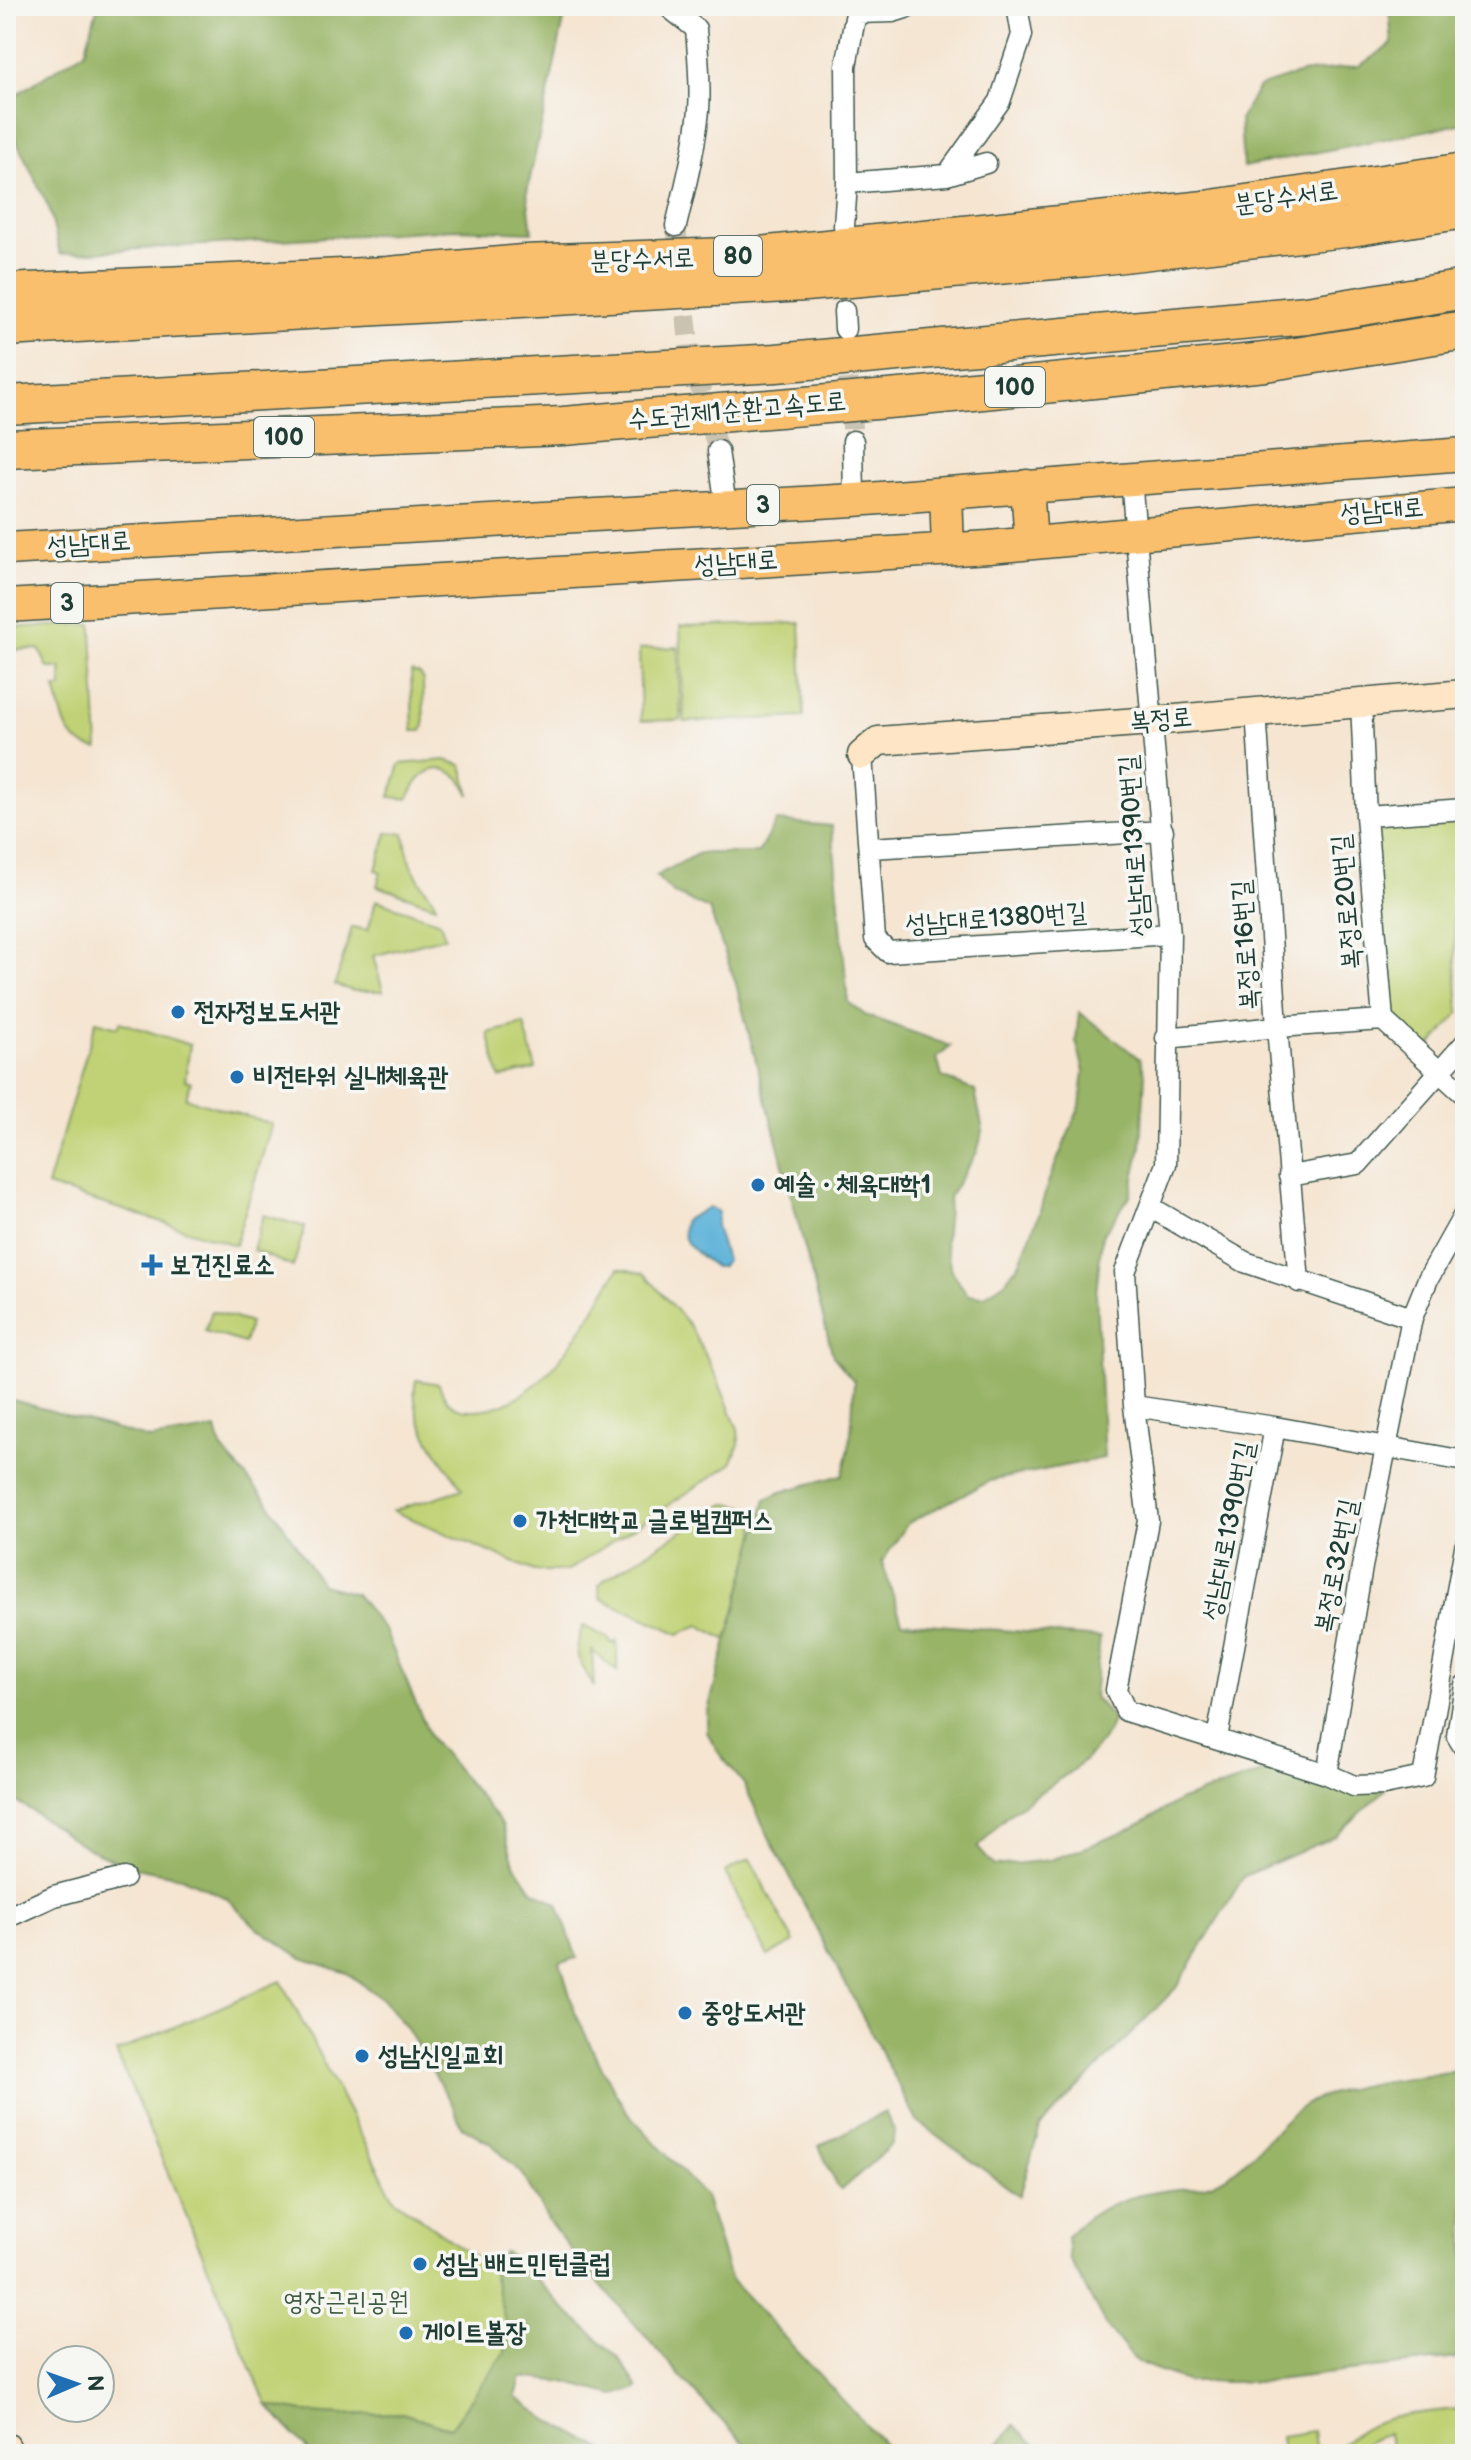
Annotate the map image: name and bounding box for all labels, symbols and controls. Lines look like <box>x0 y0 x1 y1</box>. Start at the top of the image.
street label: 분당수서로 <box>1232 175 1340 221</box>
road number: 80 <box>714 236 762 276</box>
street label: 분당수서로 <box>589 243 695 277</box>
road number: 100 <box>985 367 1045 407</box>
street label: 수도권제1순환고속도로 <box>626 386 848 436</box>
road number: 100 <box>254 417 314 457</box>
road number: 3 <box>747 485 779 525</box>
street label: 성남대로 <box>1339 492 1425 530</box>
street label: 성남대로 <box>46 526 132 562</box>
street label: 성남대로 <box>693 545 779 581</box>
road number: 3 <box>51 583 83 623</box>
street label: 복정로 <box>1128 702 1194 738</box>
street label: 성남대로1390번길 <box>1113 754 1157 938</box>
street label: 복정로20번길 <box>1326 833 1368 971</box>
street label: 복정로16번길 <box>1226 879 1266 1011</box>
street label: 성남대로1380번길 <box>904 897 1088 941</box>
place label: 전자정보도서관 <box>194 997 341 1028</box>
marker: 전자정보도서관 <box>169 1003 187 1021</box>
place label: 비전타워 실내체육관 <box>253 1062 448 1093</box>
marker: 비전타워 실내체육관 <box>228 1068 246 1086</box>
place label: 예술ㆍ체육대학1 <box>774 1170 931 1201</box>
marker: 예술ㆍ체육대학1 <box>749 1176 767 1194</box>
place label: 보건진료소 <box>170 1250 275 1281</box>
marker: 보건진료소 <box>141 1254 163 1276</box>
street label: 성남대로1390번길 <box>1196 1439 1262 1623</box>
street label: 복정로32번길 <box>1309 1496 1365 1636</box>
place label: 가천대학교 글로벌캠퍼스 <box>536 1506 773 1537</box>
marker: 가천대학교 글로벌캠퍼스 <box>511 1512 529 1530</box>
place label: 중앙도서관 <box>701 1998 806 2029</box>
marker: 중앙도서관 <box>676 2004 694 2022</box>
place label: 성남신일교회 <box>378 2041 504 2072</box>
marker: 성남신일교회 <box>353 2047 371 2065</box>
place label: 성남 배드민턴클럽 <box>436 2249 610 2280</box>
marker: 성남 배드민턴클럽 <box>411 2255 429 2273</box>
park label: 영장근린공원 <box>283 2287 409 2318</box>
place label: 게이트볼장 <box>422 2318 527 2349</box>
marker: 게이트볼장 <box>397 2324 415 2342</box>
north arrow <box>36 2344 116 2424</box>
text: N <box>81 2375 108 2392</box>

